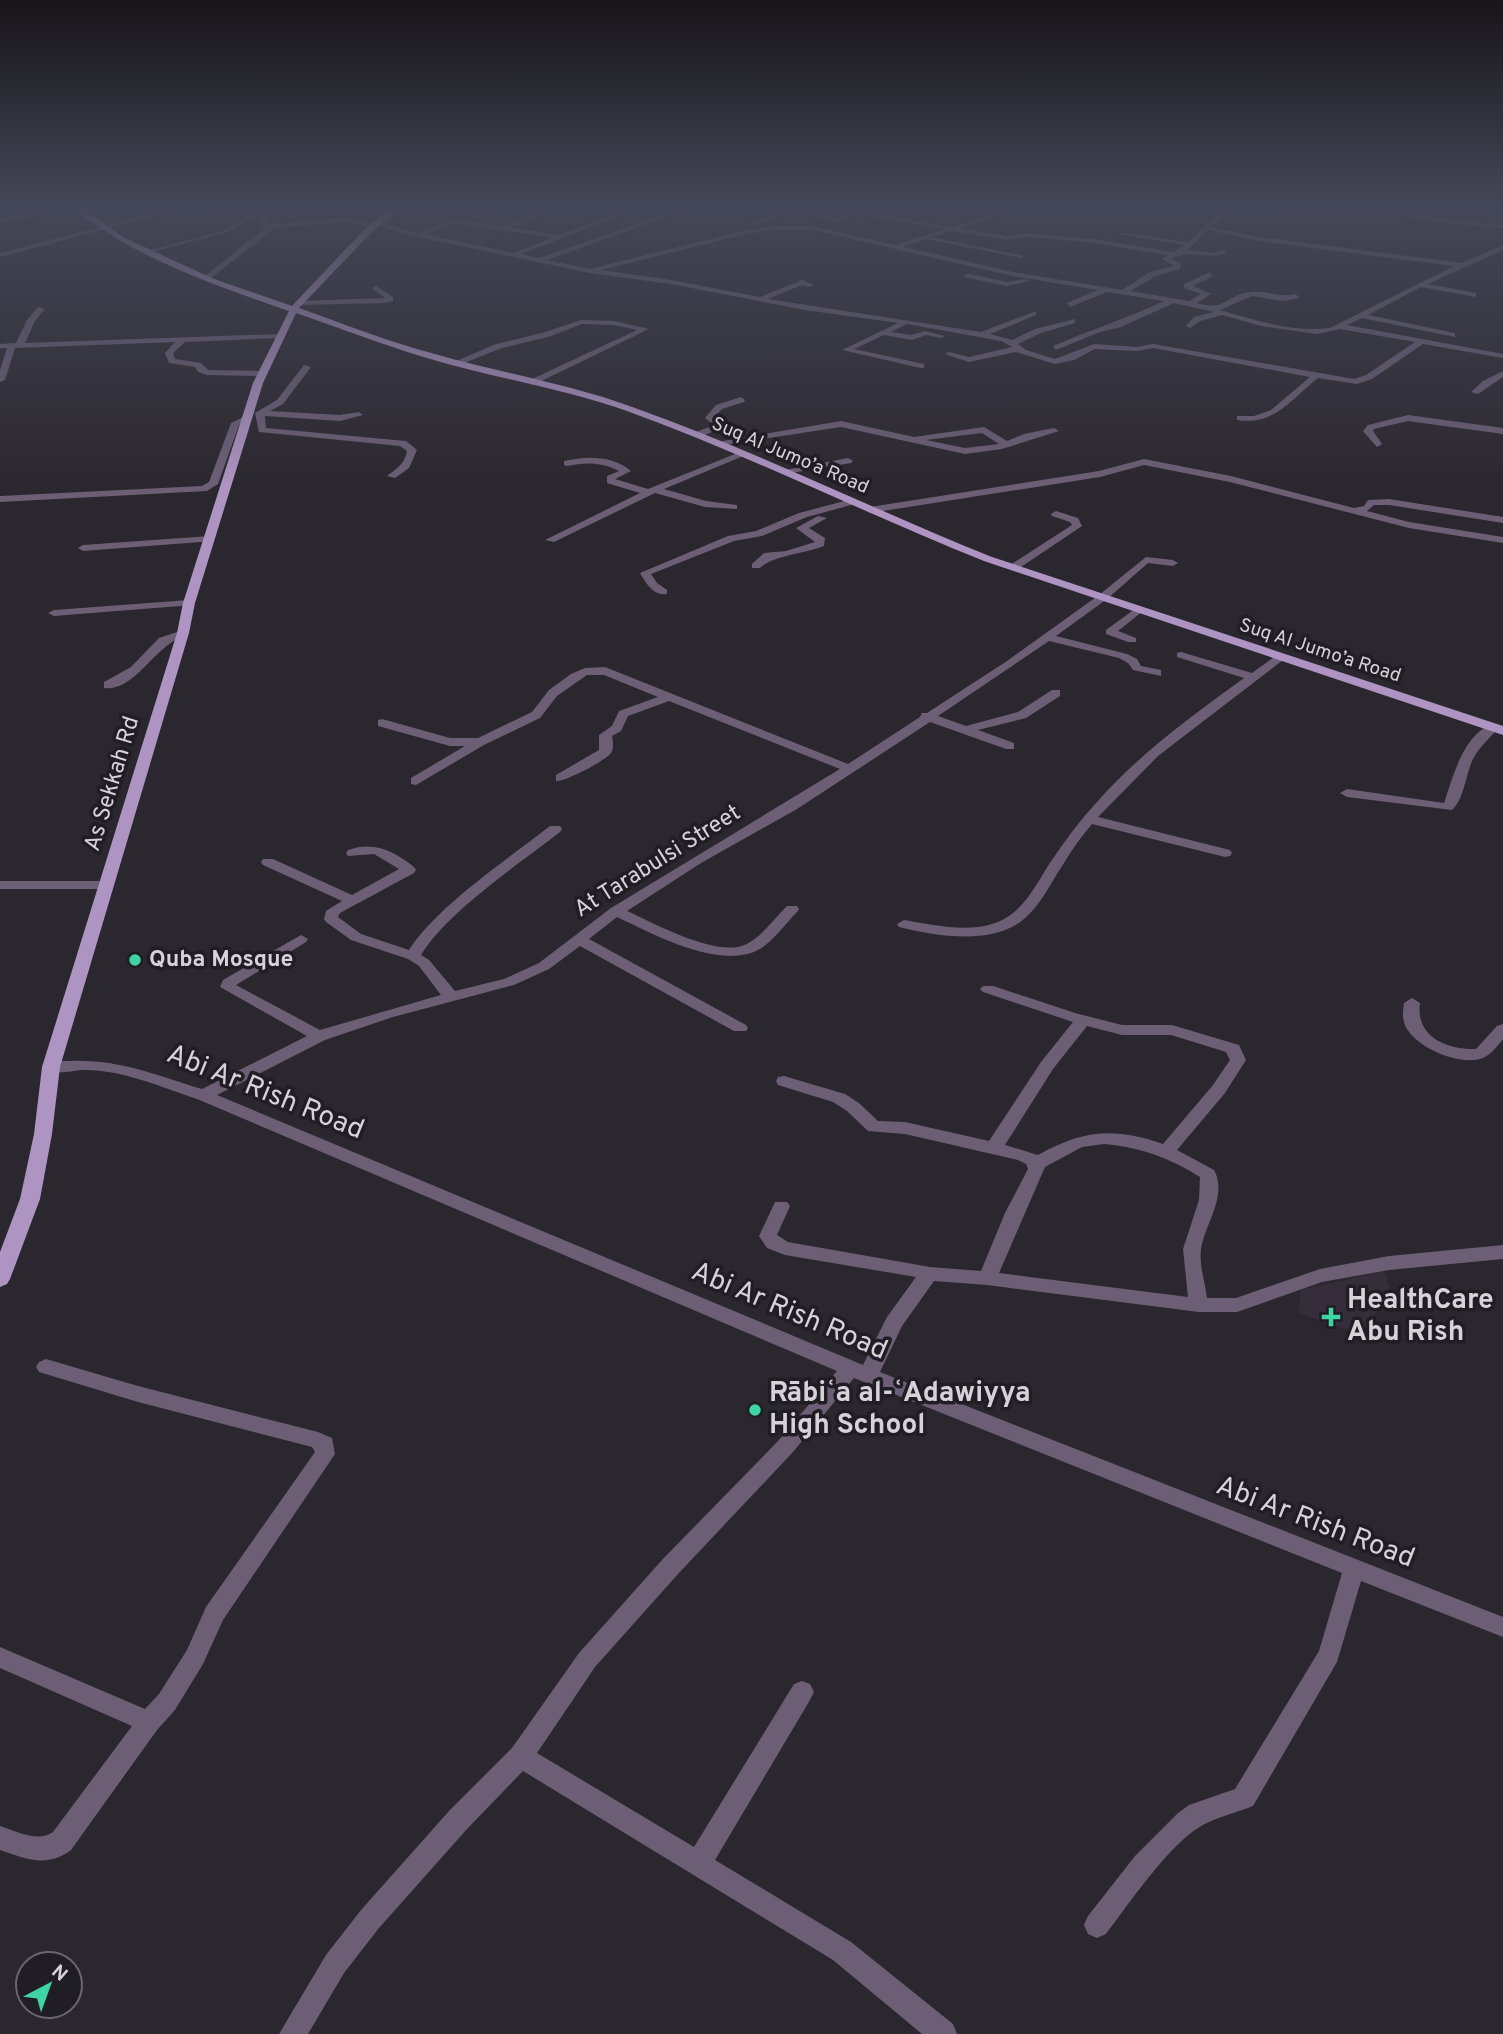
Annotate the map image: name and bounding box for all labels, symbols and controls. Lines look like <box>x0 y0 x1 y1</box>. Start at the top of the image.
street label: Suq Al Jumo’a Road <box>708 412 872 500</box>
street label: Suq Al Jumo’a Road <box>1236 614 1404 688</box>
street label: As Sekkah Rd <box>79 713 147 855</box>
street label: At Tarabulsi Street <box>569 799 747 925</box>
place label: Quba Mosque <box>149 946 293 975</box>
marker: Quba Mosque <box>127 952 143 968</box>
street label: Abi Ar Rish Road <box>161 1037 369 1149</box>
street label: Abi Ar Rish Road <box>685 1254 893 1370</box>
place label: HealthCare Abu Rish <box>1347 1283 1494 1351</box>
marker: HealthCare Abu Rish <box>1321 1307 1341 1327</box>
place label: Rābiʿa al-ʿAdawiyya High School <box>769 1376 1031 1444</box>
marker: Rābiʿa al-ʿAdawiyya High School <box>747 1402 763 1418</box>
street label: Abi Ar Rish Road <box>1211 1469 1419 1577</box>
north arrow <box>14 1950 84 2020</box>
text: N <box>46 1960 72 1987</box>

